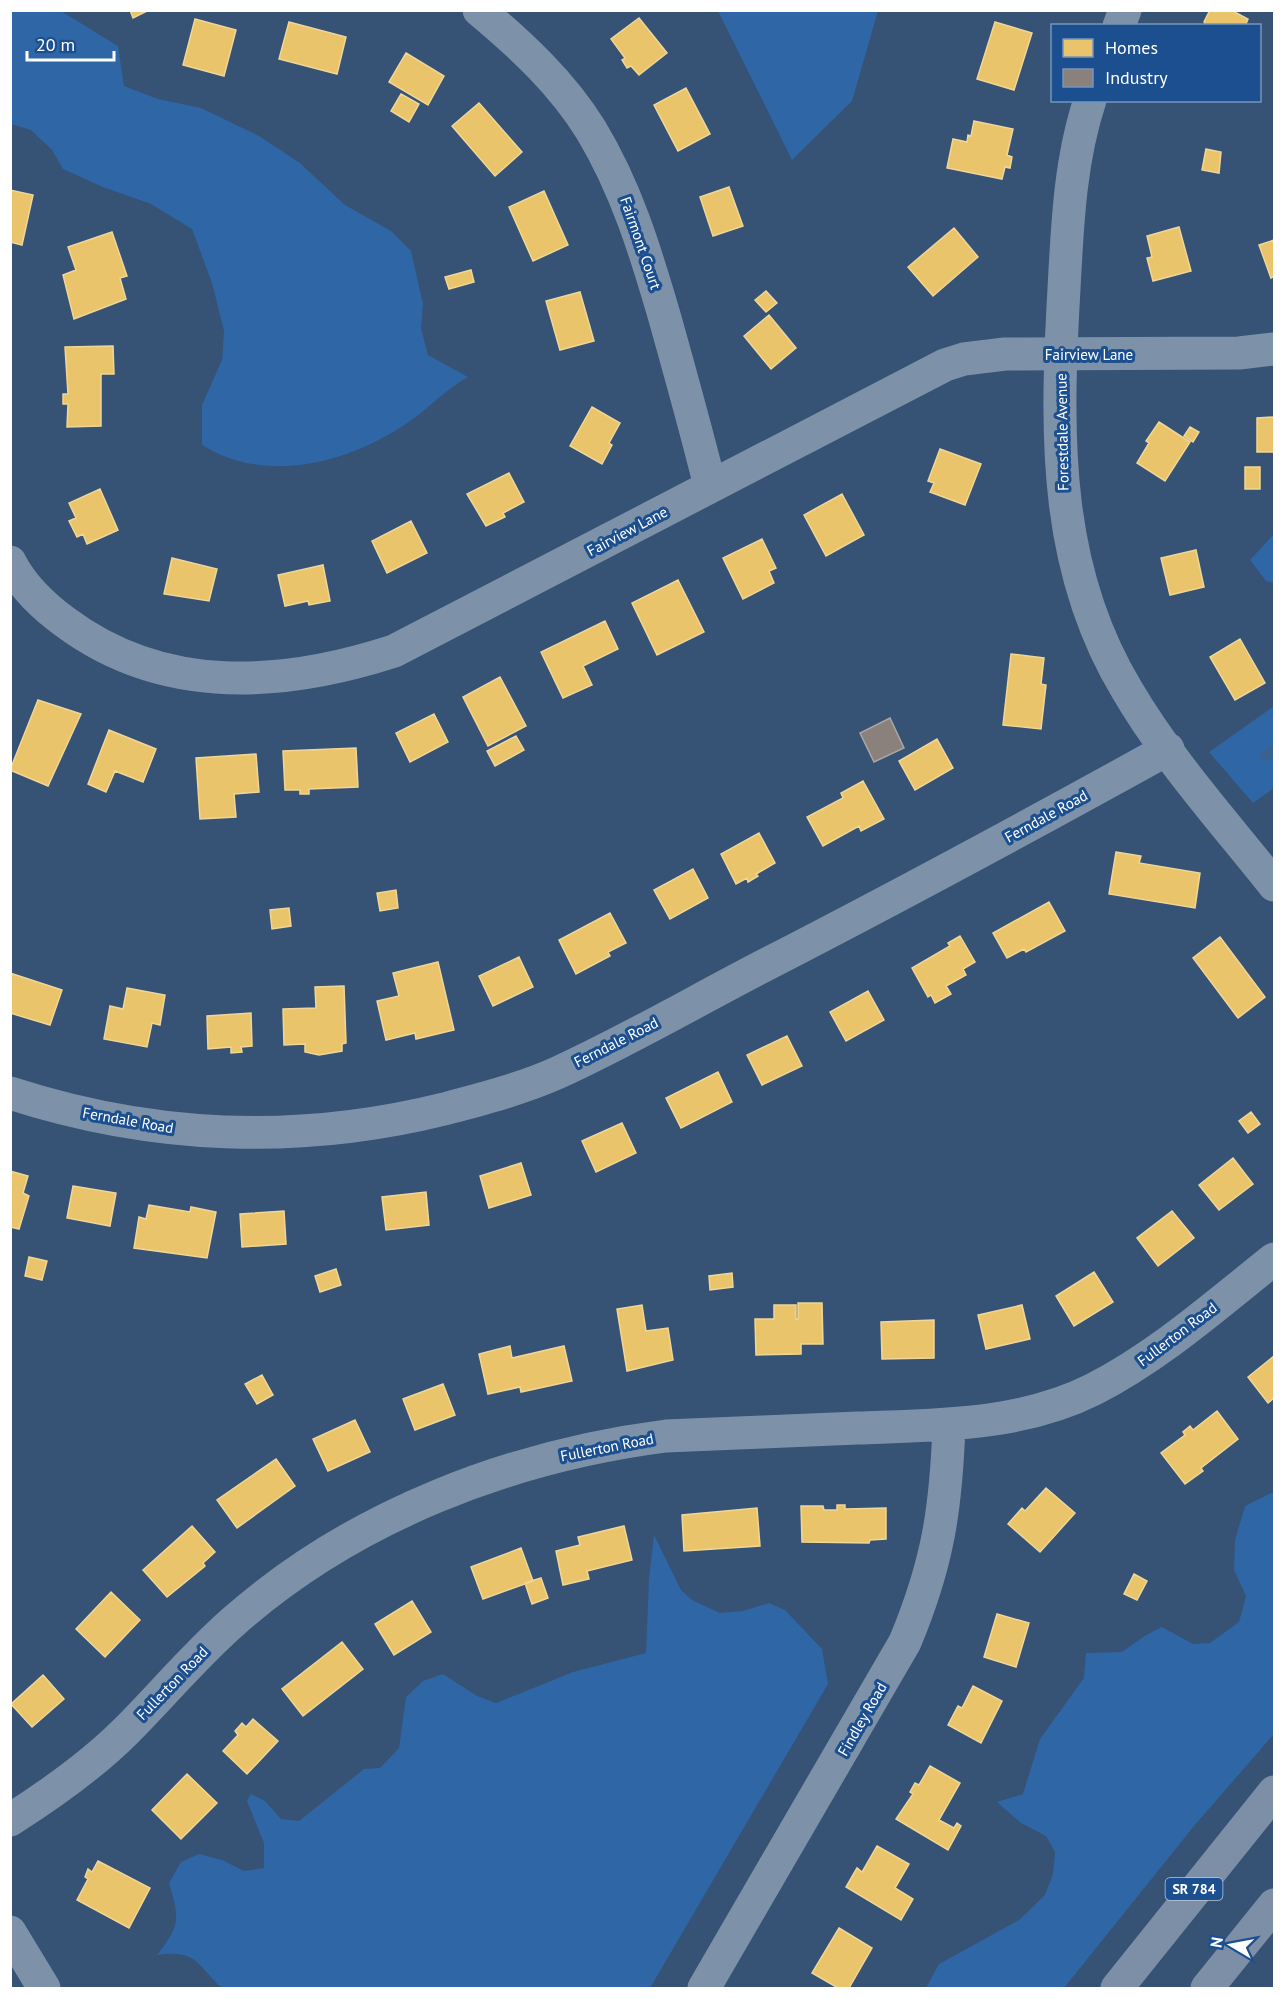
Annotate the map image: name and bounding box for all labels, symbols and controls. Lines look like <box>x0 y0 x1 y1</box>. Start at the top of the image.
scale bar <box>27 24 114 62</box>
legend <box>1051 24 1261 102</box>
text: 20 m <box>36 33 75 56</box>
text: Homes <box>1105 36 1158 59</box>
text: Industry <box>1105 66 1168 89</box>
street label: Fairmont Court <box>616 194 666 292</box>
street label: Fairview Lane <box>1045 345 1133 364</box>
street label: Forestdale Avenue <box>1051 373 1073 491</box>
street label: Fairview Lane <box>584 502 670 560</box>
street label: Ferndale Road <box>1001 785 1091 847</box>
street label: Ferndale Road <box>571 1013 661 1071</box>
street label: Ferndale Road <box>81 1103 175 1137</box>
street label: Fullerton Road <box>1133 1298 1221 1370</box>
street label: Fullerton Road <box>559 1429 655 1465</box>
street label: Fullerton Road <box>132 1642 212 1724</box>
street label: Findley Road <box>833 1679 891 1759</box>
road number: SR 784 <box>1166 1878 1222 1900</box>
north arrow <box>1201 1915 1261 1975</box>
text: N <box>1205 1935 1227 1949</box>

